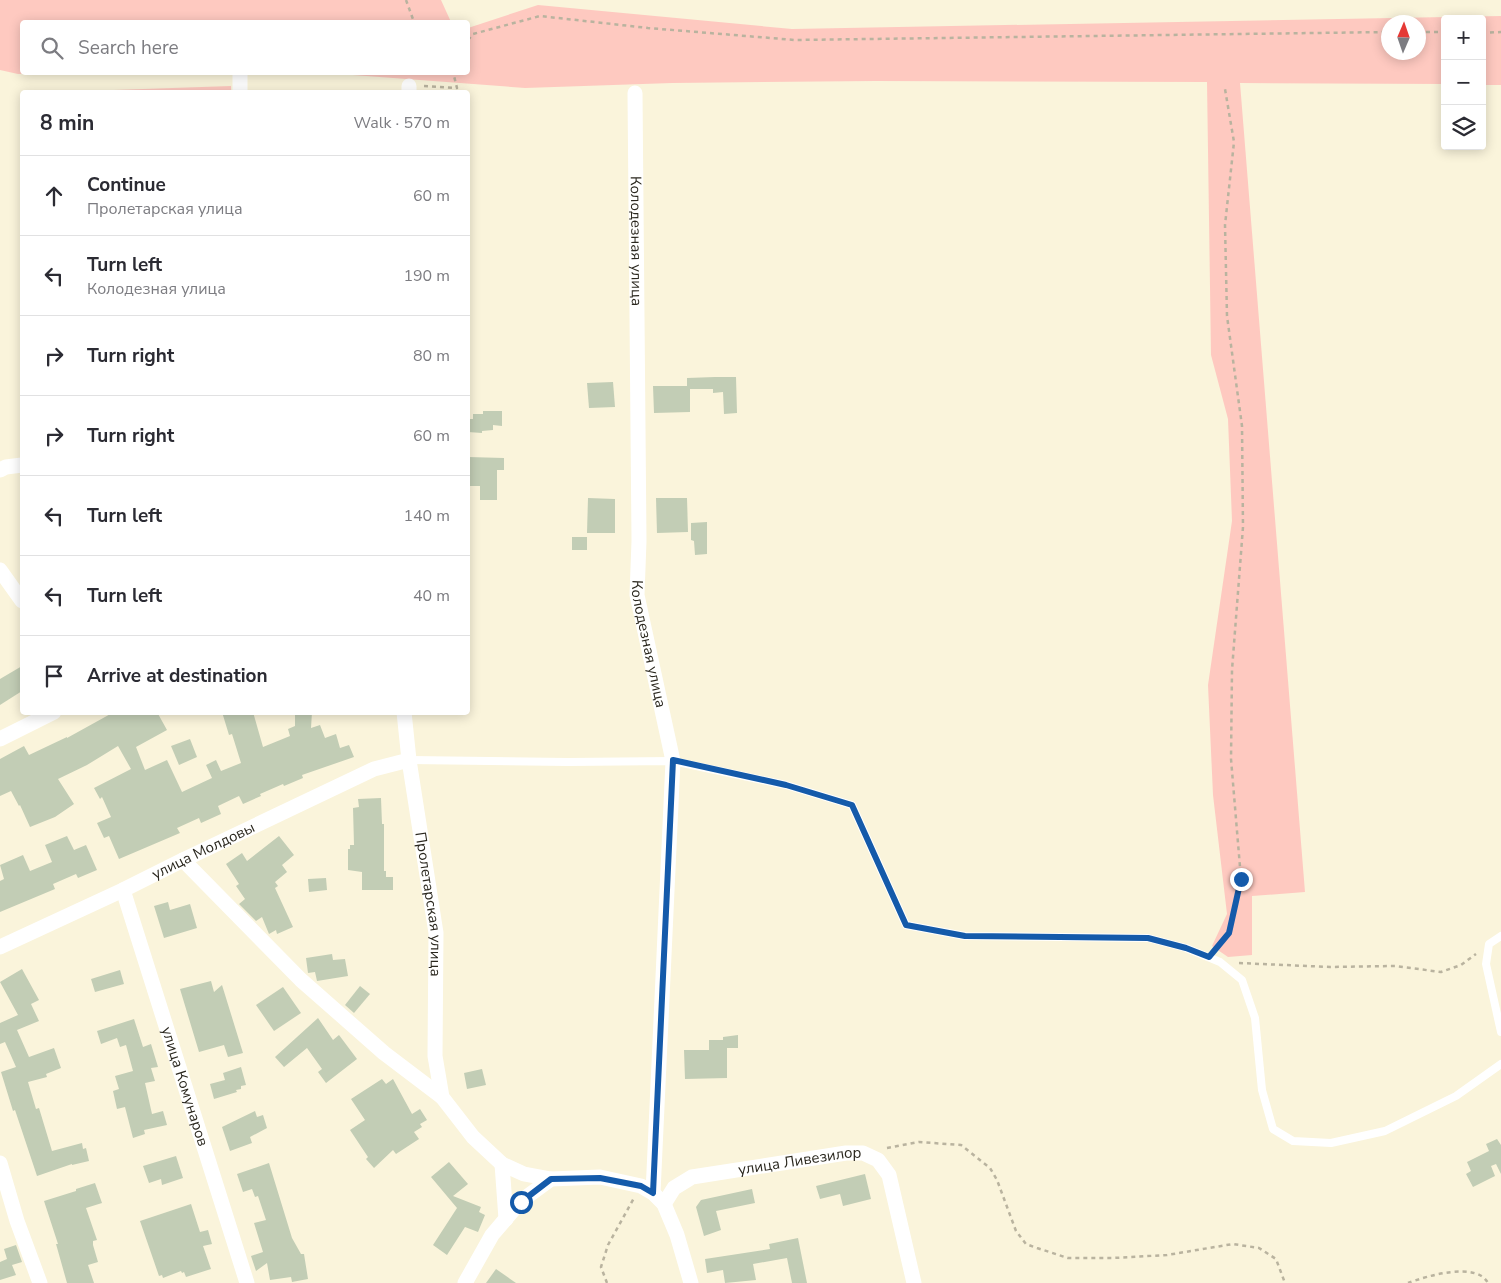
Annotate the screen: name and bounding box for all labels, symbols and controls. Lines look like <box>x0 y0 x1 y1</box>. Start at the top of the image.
north arrow <box>1381 15 1426 60</box>
map controls <box>1441 15 1486 150</box>
button: + <box>1441 15 1486 60</box>
search box <box>20 20 470 75</box>
icon: search <box>38 34 66 62</box>
text: Search here <box>78 35 179 61</box>
button: − <box>1441 60 1486 105</box>
button: layers <box>1441 105 1486 150</box>
text: 8 min <box>40 109 94 137</box>
text: Walk · 570 m <box>354 112 450 134</box>
text: Continue <box>87 172 166 198</box>
street label: Колодезная улица <box>626 176 647 306</box>
icon: ahead <box>40 182 68 210</box>
text: 60 m <box>413 185 450 207</box>
text: Пролетарская улица <box>87 198 243 220</box>
text: Turn left <box>87 252 162 278</box>
icon: left <box>40 262 68 290</box>
text: 190 m <box>403 265 450 287</box>
text: Колодезная улица <box>87 278 226 300</box>
icon: right <box>40 342 68 370</box>
text: Turn right <box>87 343 174 369</box>
text: 80 m <box>413 345 450 367</box>
icon: right <box>40 422 68 450</box>
text: Turn right <box>87 423 174 449</box>
text: 60 m <box>413 425 450 447</box>
icon: left <box>40 502 68 530</box>
text: Turn left <box>87 503 162 529</box>
text: 140 m <box>403 505 450 527</box>
street label: Колодезная улица <box>627 579 671 710</box>
icon: left <box>40 582 68 610</box>
text: Turn left <box>87 583 162 609</box>
text: 40 m <box>413 585 450 607</box>
icon: arrive <box>40 662 68 690</box>
text: Arrive at destination <box>87 663 268 689</box>
street label: улица Молдовы <box>148 817 258 884</box>
street label: Пролетарская улица <box>410 830 446 977</box>
route end <box>1230 868 1253 891</box>
street label: улица Комунаров <box>157 1024 213 1149</box>
street label: улица Ливезилор <box>737 1143 861 1180</box>
route start <box>510 1191 533 1214</box>

